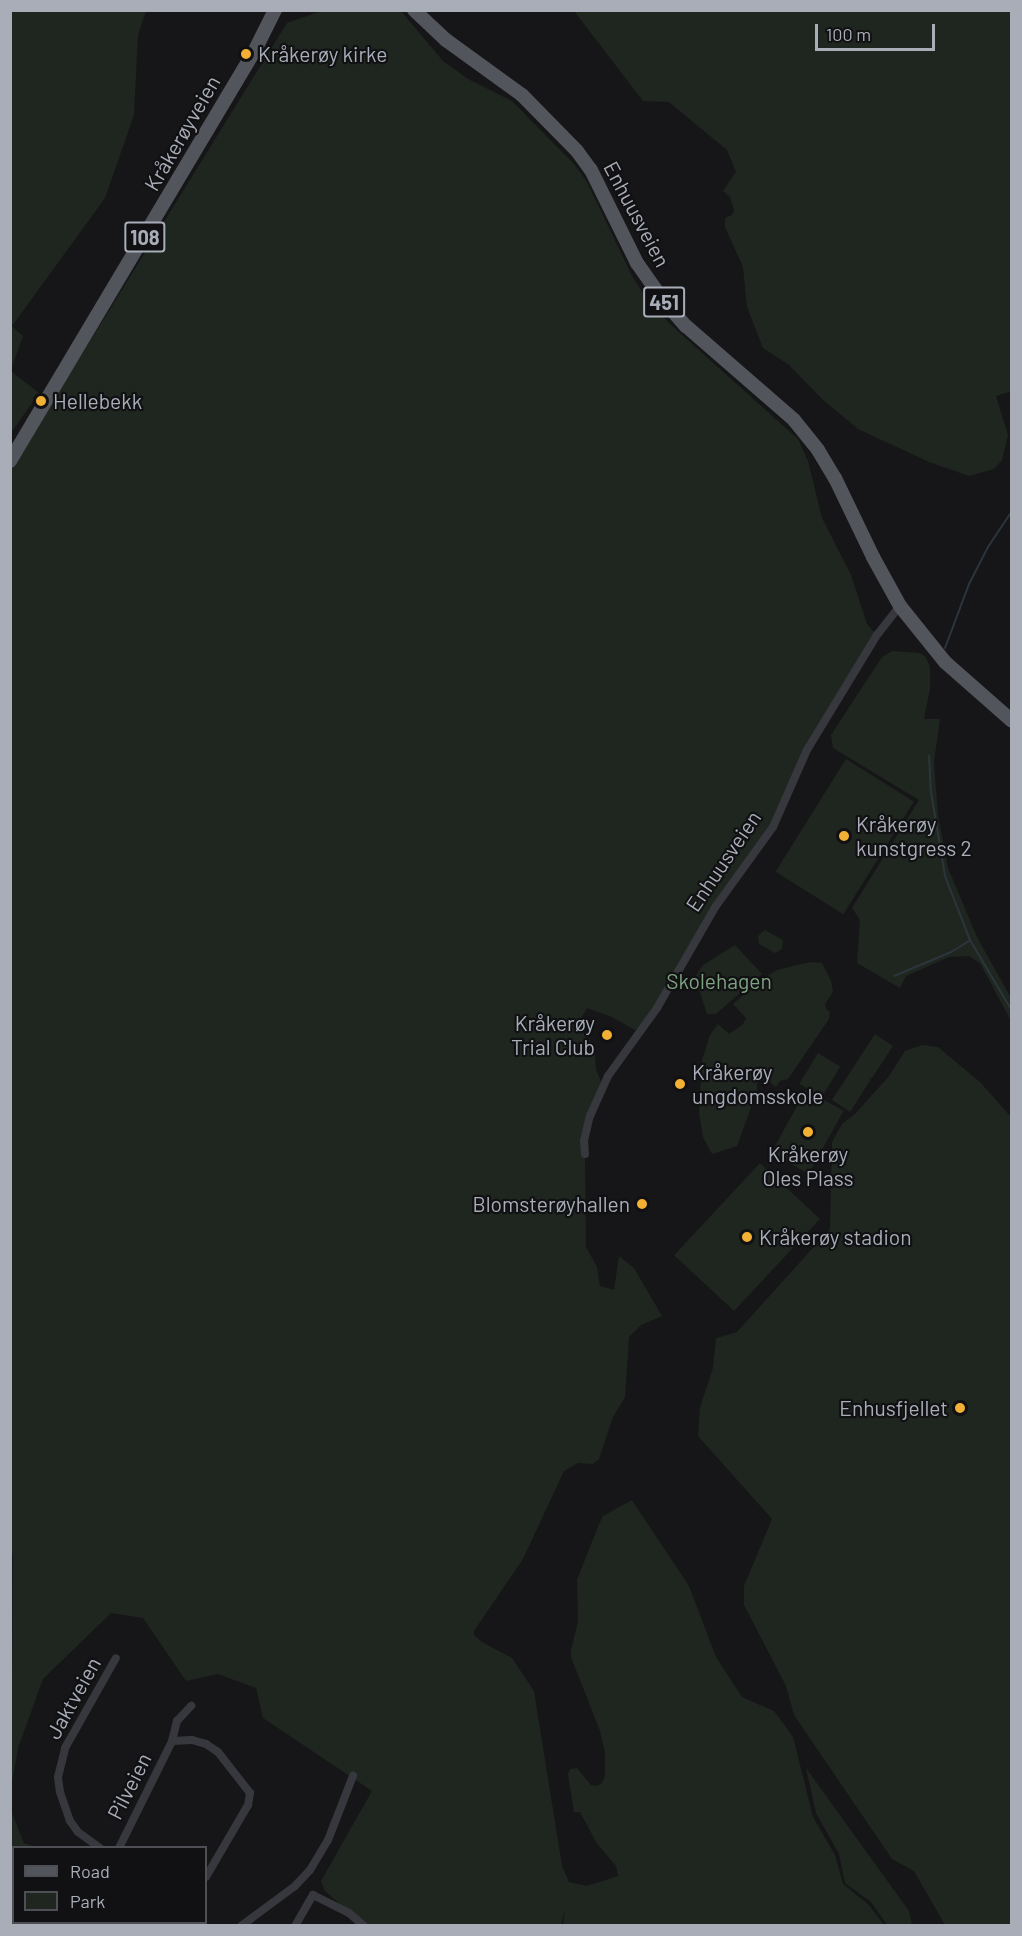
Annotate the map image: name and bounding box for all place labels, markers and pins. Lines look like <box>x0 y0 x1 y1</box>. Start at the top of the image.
place label: Kråkerøy kirke <box>258 41 387 67</box>
marker: Kråkerøy kirke <box>239 47 253 61</box>
place label: Hellebekk <box>53 388 142 414</box>
marker: Hellebekk <box>34 394 48 408</box>
place label: Kråkerøy kunstgress 2 <box>856 811 972 861</box>
marker: Kråkerøy kunstgress 2 <box>837 829 851 843</box>
place label: Kråkerøy Trial Club <box>511 1010 595 1060</box>
marker: Kråkerøy Trial Club <box>600 1028 614 1042</box>
place label: Kråkerøy ungdomsskole <box>692 1059 824 1109</box>
marker: Kråkerøy ungdomsskole <box>673 1077 687 1091</box>
marker: Kråkerøy Oles Plass <box>801 1125 815 1139</box>
place label: Kråkerøy Oles Plass <box>762 1141 854 1191</box>
place label: Blomsterøyhallen <box>472 1191 630 1217</box>
marker: Blomsterøyhallen <box>635 1197 649 1211</box>
place label: Kråkerøy stadion <box>759 1224 912 1250</box>
marker: Kråkerøy stadion <box>740 1230 754 1244</box>
place label: Enhusfjellet <box>839 1395 948 1421</box>
marker: Enhusfjellet <box>953 1401 967 1415</box>

